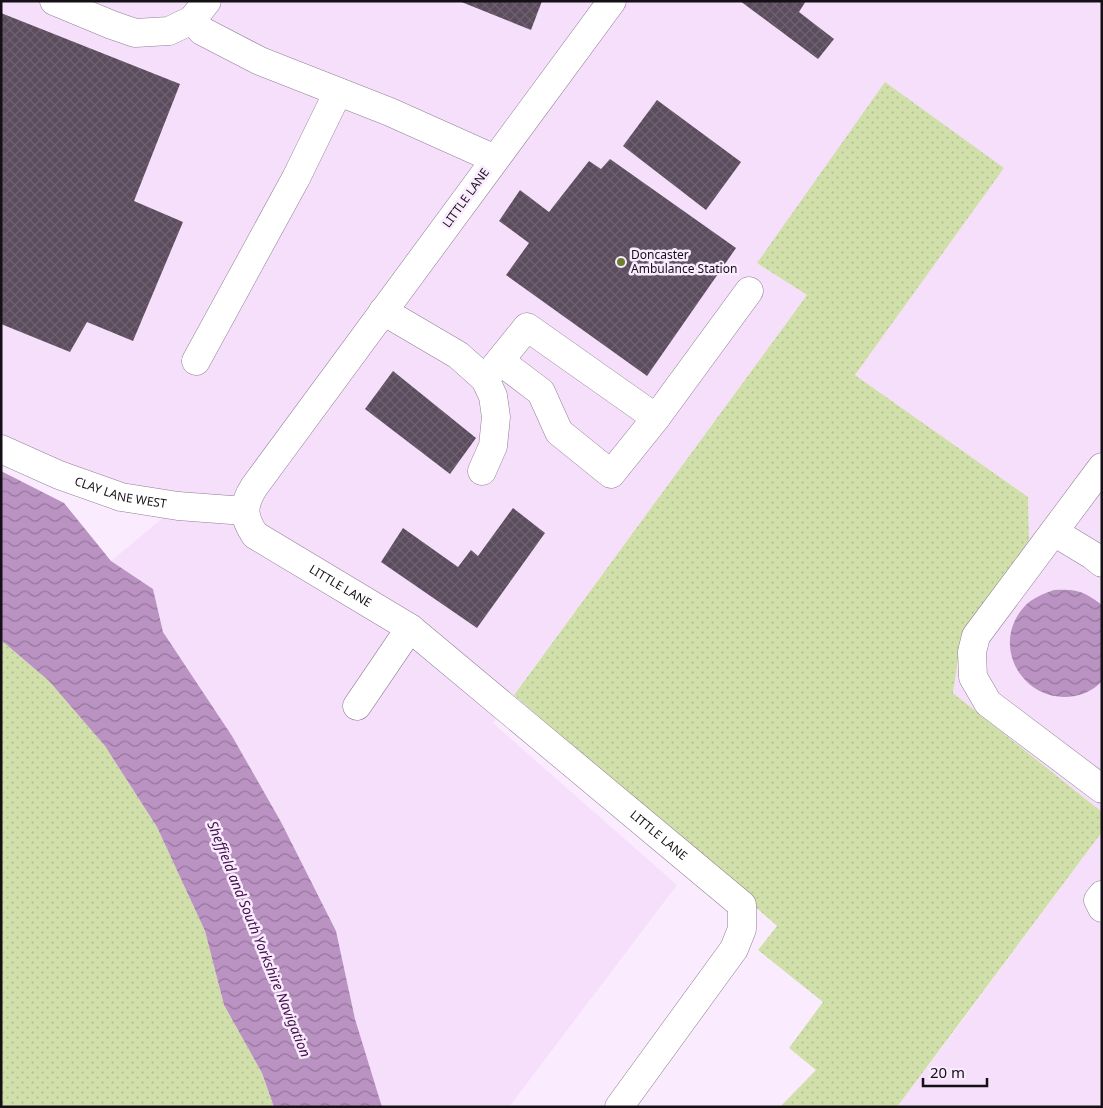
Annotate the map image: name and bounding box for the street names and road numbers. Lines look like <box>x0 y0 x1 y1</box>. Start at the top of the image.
street label: LITTLE LANE <box>438 164 493 231</box>
street label: CLAY LANE WEST <box>72 472 168 512</box>
street label: LITTLE LANE <box>306 560 375 611</box>
street label: LITTLE LANE <box>627 806 691 864</box>

